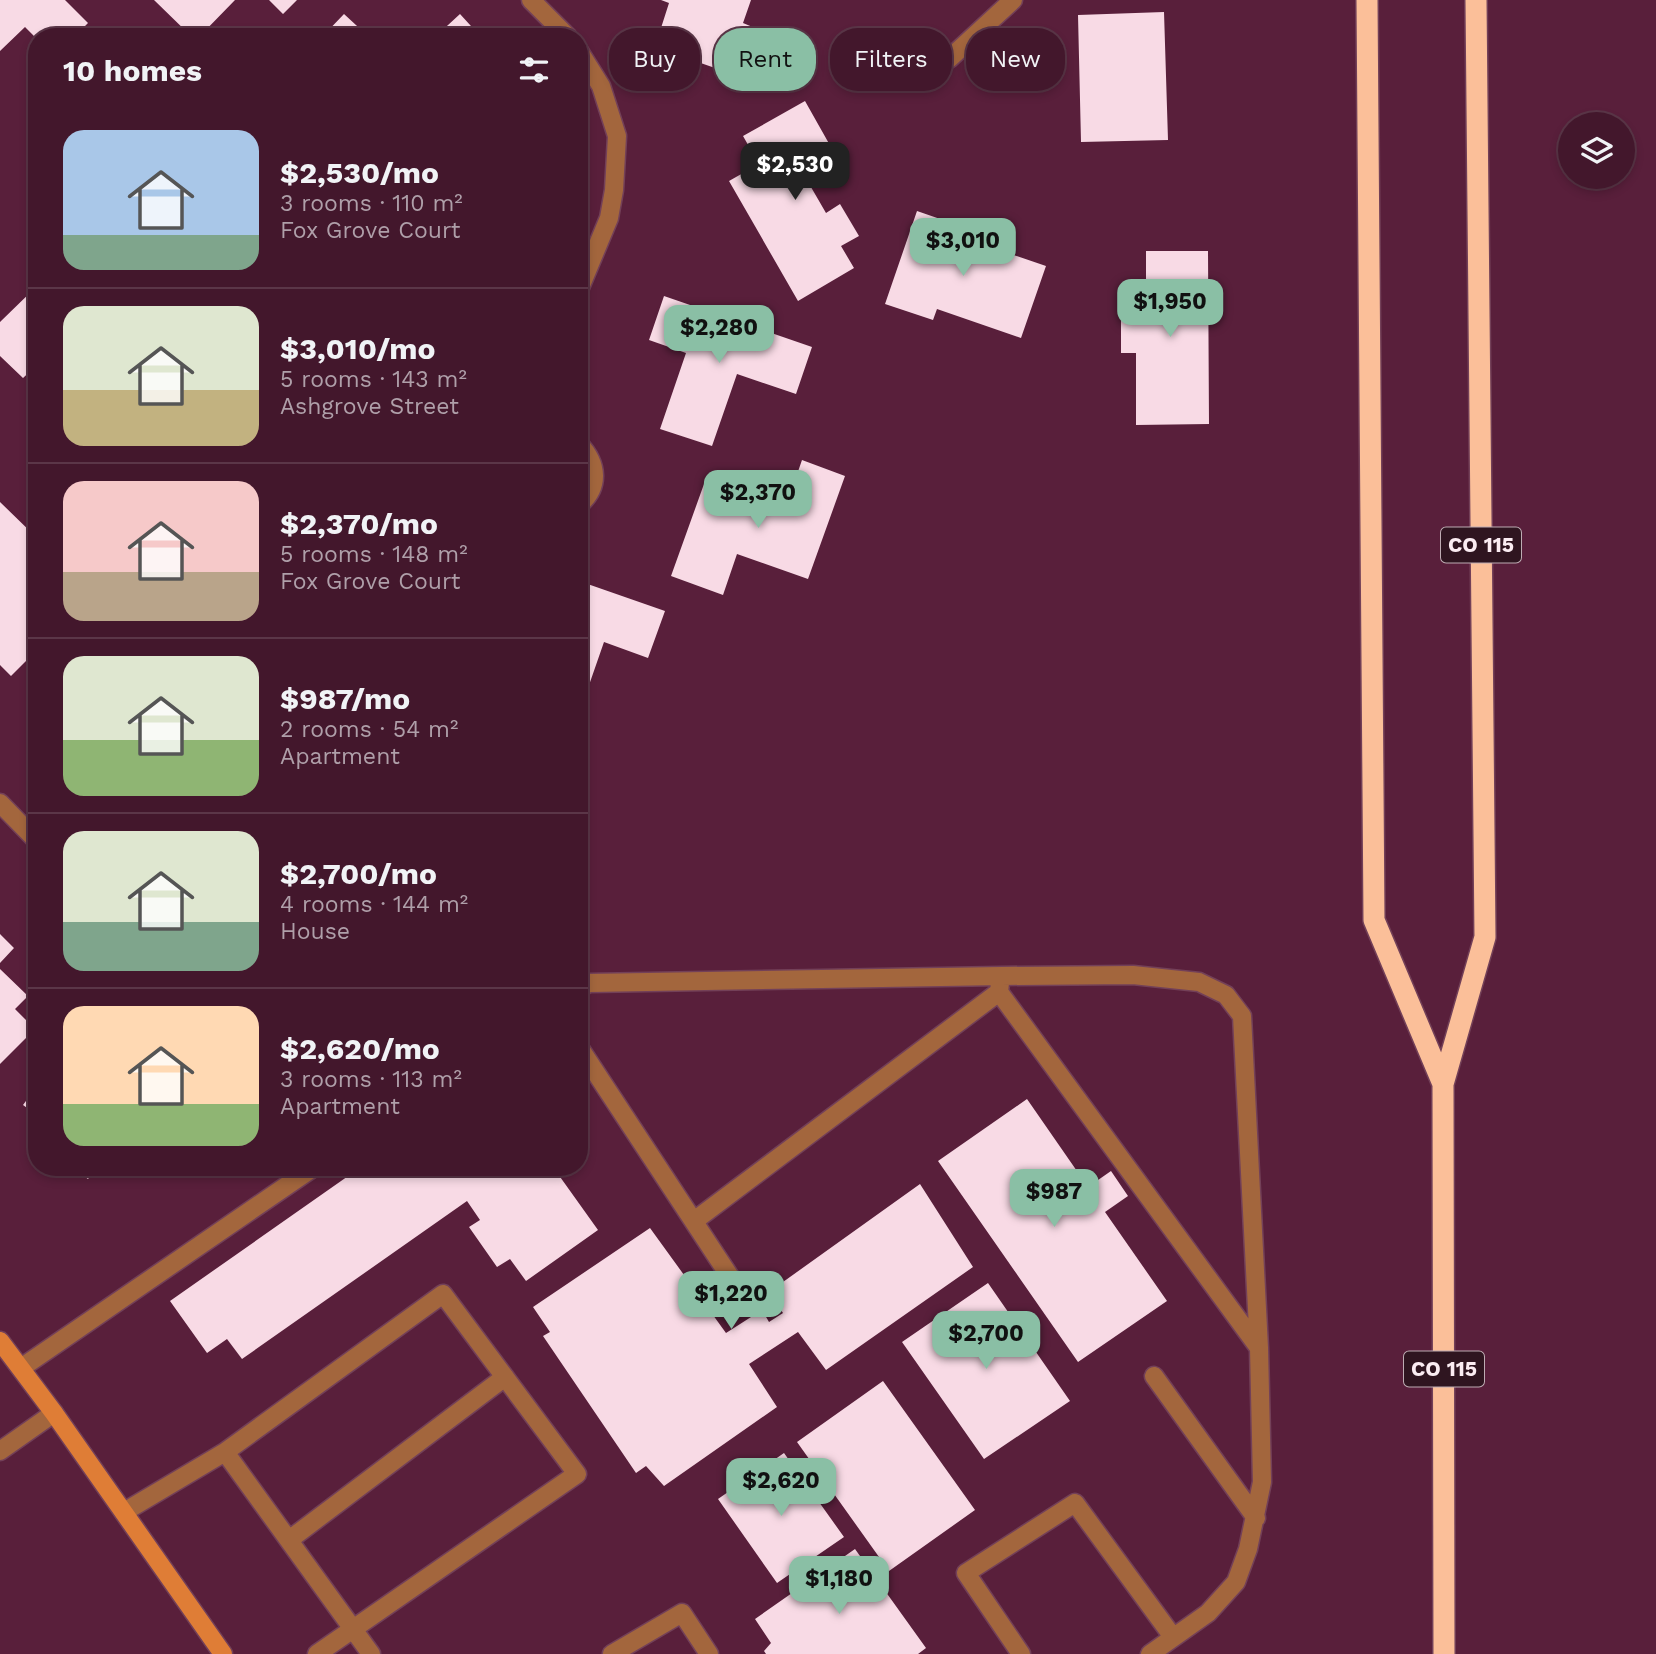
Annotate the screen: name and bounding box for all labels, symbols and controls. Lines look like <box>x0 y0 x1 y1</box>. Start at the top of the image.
chip: Buy <box>609 28 700 91</box>
chip: Rent <box>714 28 816 91</box>
chip: Filters <box>830 28 952 91</box>
chip: New <box>966 28 1065 91</box>
icon: filters <box>515 51 553 89</box>
text: 10 homes <box>63 53 202 88</box>
map controls <box>1558 112 1635 189</box>
button: layers <box>1558 112 1635 189</box>
pin: $2,530 <box>738 142 852 202</box>
text: $2,530 <box>757 151 833 178</box>
text: $2,530/mo <box>280 155 439 190</box>
icon: home <box>119 158 203 242</box>
text: 3 rooms · 110 m² <box>280 190 463 217</box>
text: Fox Grove Court <box>280 217 460 244</box>
pin: $3,010 <box>906 218 1020 278</box>
text: $3,010 <box>926 227 1000 254</box>
pin: $1,950 <box>1113 280 1227 339</box>
text: $1,950 <box>1133 288 1207 315</box>
pin: $2,280 <box>662 306 776 365</box>
text: $2,280 <box>680 314 758 341</box>
text: $3,010/mo <box>280 331 436 366</box>
icon: home <box>119 334 203 418</box>
text: 5 rooms · 143 m² <box>280 366 467 393</box>
text: Ashgrove Street <box>280 393 459 420</box>
pin: $2,370 <box>701 470 815 530</box>
text: $2,370 <box>720 479 796 506</box>
text: $2,370/mo <box>280 506 438 541</box>
icon: home <box>119 509 203 593</box>
road number: CO 115 <box>1441 528 1521 562</box>
text: 5 rooms · 148 m² <box>280 541 468 568</box>
text: Fox Grove Court <box>280 568 460 595</box>
text: $987/mo <box>280 681 410 716</box>
icon: home <box>119 684 203 768</box>
text: 2 rooms · 54 m² <box>280 716 458 743</box>
text: Apartment <box>280 743 400 770</box>
text: $2,700/mo <box>280 856 437 891</box>
icon: home <box>119 859 203 943</box>
text: 4 rooms · 144 m² <box>280 891 468 918</box>
text: House <box>280 918 350 945</box>
text: $2,620/mo <box>280 1031 440 1066</box>
icon: home <box>119 1034 203 1118</box>
text: 3 rooms · 113 m² <box>280 1066 462 1093</box>
text: Apartment <box>280 1093 400 1120</box>
pin: $987 <box>1013 1170 1095 1229</box>
text: $987 <box>1026 1178 1082 1205</box>
pin: $1,220 <box>674 1272 788 1331</box>
text: $1,220 <box>694 1280 768 1307</box>
pin: $2,700 <box>929 1312 1043 1371</box>
text: $2,700 <box>948 1320 1024 1347</box>
road number: CO 115 <box>1404 1352 1484 1386</box>
pin: $2,620 <box>724 1458 838 1518</box>
text: $2,620 <box>742 1467 820 1494</box>
pin: $1,180 <box>782 1556 896 1616</box>
text: $1,180 <box>805 1565 873 1592</box>

